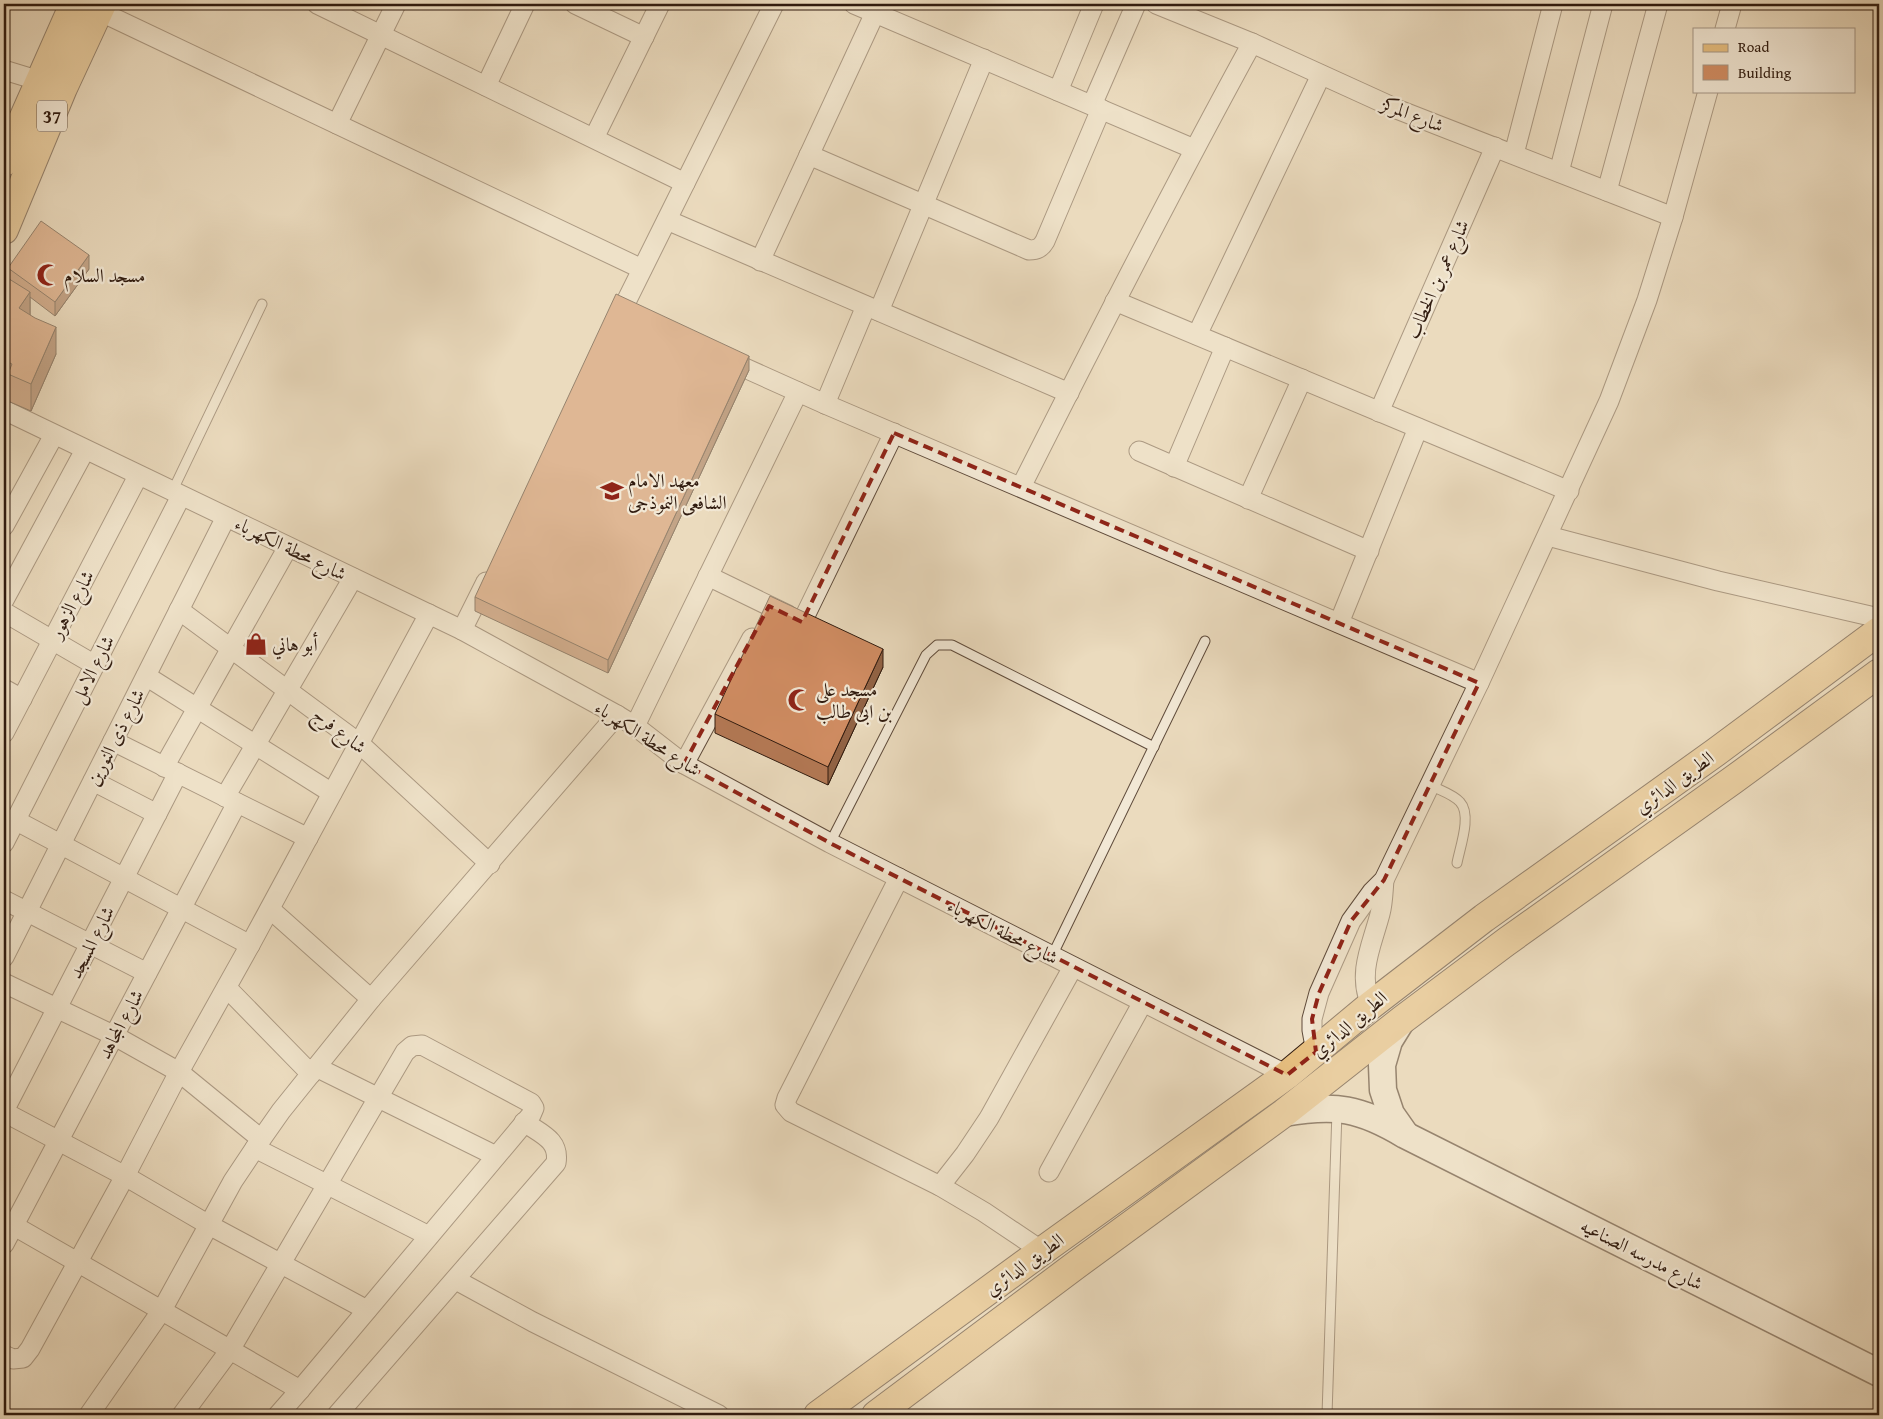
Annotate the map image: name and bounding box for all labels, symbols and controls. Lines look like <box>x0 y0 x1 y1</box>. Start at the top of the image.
legend <box>1693 28 1856 92</box>
text: Road <box>1738 36 1769 57</box>
text: Building <box>1738 62 1792 83</box>
street label: شارع المركز <box>1375 88 1448 141</box>
road number: 37 <box>37 100 67 132</box>
street label: شارع عمر بن الخطاب <box>1398 215 1478 344</box>
place label: مسجد السلام <box>64 261 145 292</box>
mosque icon: مسجد السلام <box>35 262 61 288</box>
place label: معهد الامام الشافعى النموذجى <box>628 466 727 516</box>
school or university icon: معهد الامام الشافعى النموذجى <box>599 478 625 504</box>
street label: شارع محطة الكهرباء <box>229 509 352 589</box>
street label: شارع الزهور <box>40 565 102 646</box>
street label: شارع الامل <box>63 630 123 709</box>
place label: أبو هاني <box>272 630 318 660</box>
shop icon: أبو هاني <box>243 631 269 657</box>
place label: مسجد على بن ابى طالب <box>816 675 892 726</box>
street label: شارع ذى النورين <box>79 684 153 791</box>
mosque icon: مسجد على بن ابى طالب <box>786 687 812 713</box>
street label: شارع محطة الكهرباء <box>588 693 707 785</box>
street label: شارع فرج <box>305 700 373 763</box>
street label: الطريق الدائري <box>1629 744 1721 822</box>
street label: شارع محطة الكهرباء <box>942 891 1063 973</box>
street label: شارع المسجد <box>61 901 123 984</box>
street label: شارع المجاهد <box>90 984 152 1065</box>
street label: الطريق الدائري <box>1305 984 1395 1066</box>
street label: شارع مدرسه الصناعيه <box>1575 1211 1708 1299</box>
street label: الطريق الدائري <box>979 1226 1071 1304</box>

